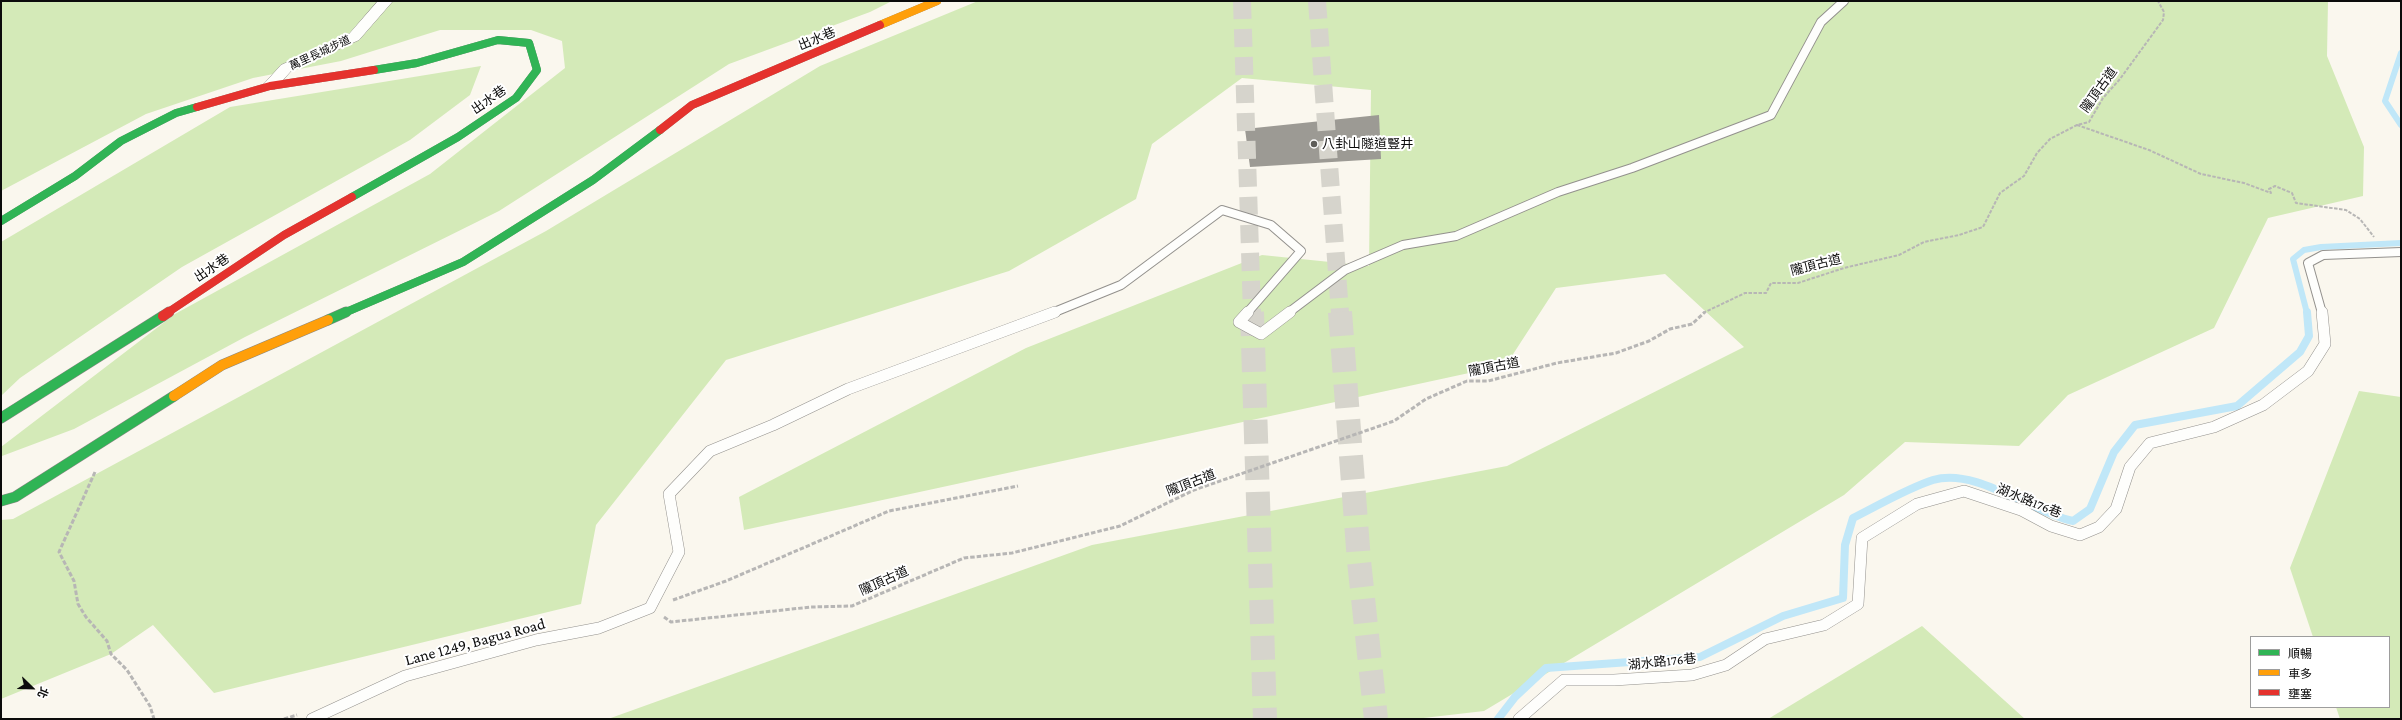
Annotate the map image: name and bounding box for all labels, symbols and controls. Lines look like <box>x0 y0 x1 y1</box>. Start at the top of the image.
street label: 出水巷 <box>796 24 838 54</box>
street label: 萬里長城步道 <box>287 33 353 73</box>
street label: 隴頂古道 <box>2077 64 2121 116</box>
street label: 出水巷 <box>469 82 509 118</box>
place label: 八卦山隧道豎井 <box>1322 136 1413 152</box>
marker: 八卦山隧道豎井 <box>1309 139 1319 149</box>
street label: 出水巷 <box>191 251 233 285</box>
street label: 隴頂古道 <box>1789 251 1843 279</box>
street label: 隴頂古道 <box>1467 354 1521 380</box>
street label: 隴頂古道 <box>1164 466 1218 500</box>
street label: 湖水路176巷 <box>1994 481 2064 521</box>
street label: 隴頂古道 <box>857 563 911 599</box>
street label: Lane 1249, Bagua Road <box>403 614 547 670</box>
legend <box>2250 636 2390 708</box>
text: 順暢 <box>2288 647 2312 661</box>
street label: 湖水路176巷 <box>1627 651 1697 673</box>
text: 車多 <box>2288 667 2312 681</box>
north arrow <box>12 668 52 708</box>
text: 北 <box>35 685 51 700</box>
text: 壅塞 <box>2288 687 2312 701</box>

